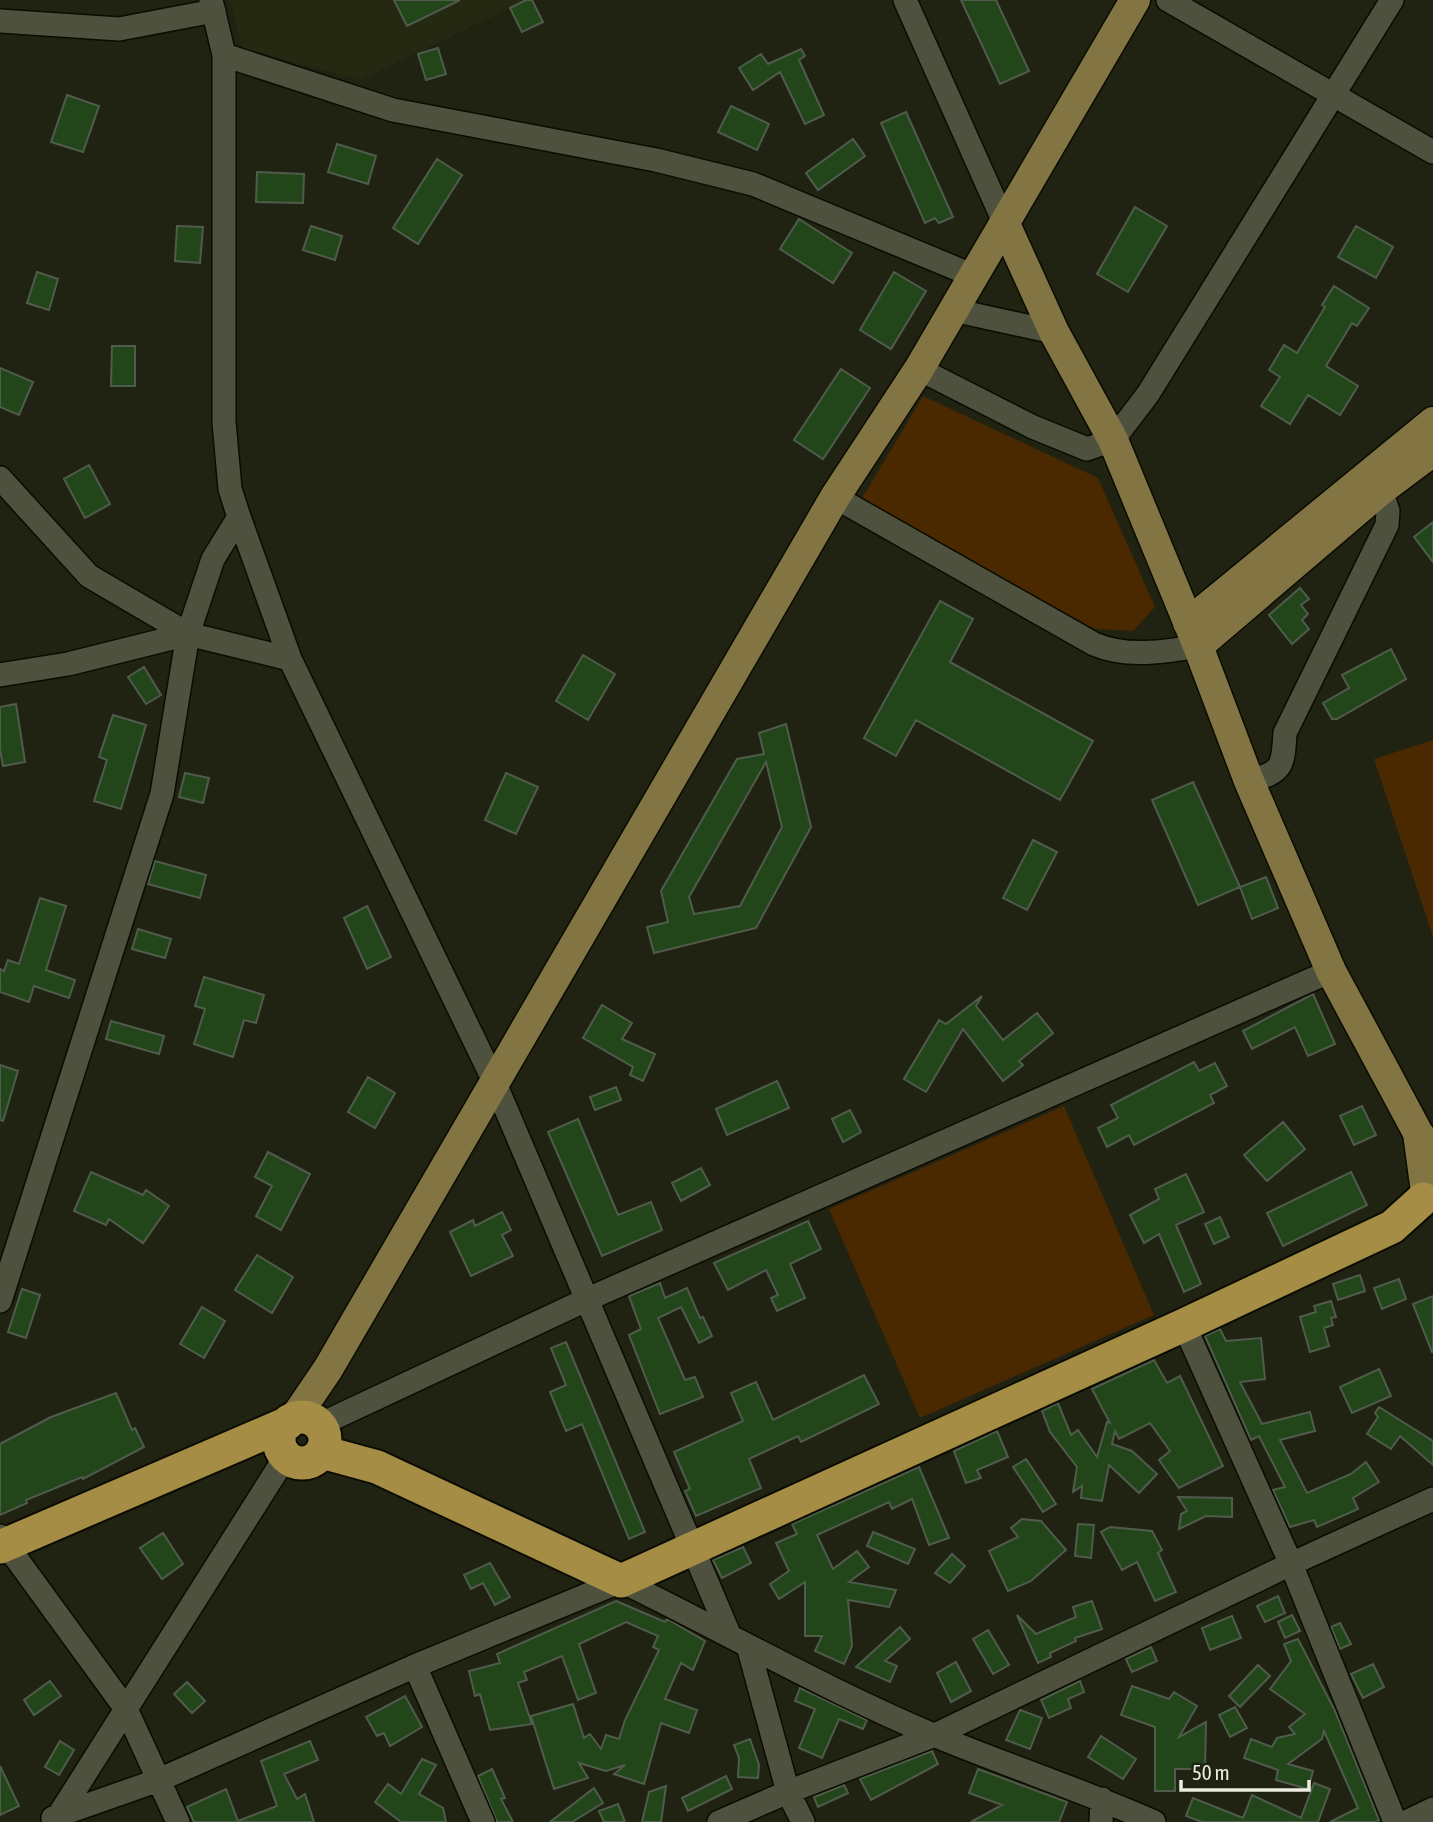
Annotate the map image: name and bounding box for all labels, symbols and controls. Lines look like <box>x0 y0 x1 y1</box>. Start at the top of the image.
scale bar <box>1181 1748 1309 1792</box>
text: 50 m <box>1192 1760 1230 1784</box>

